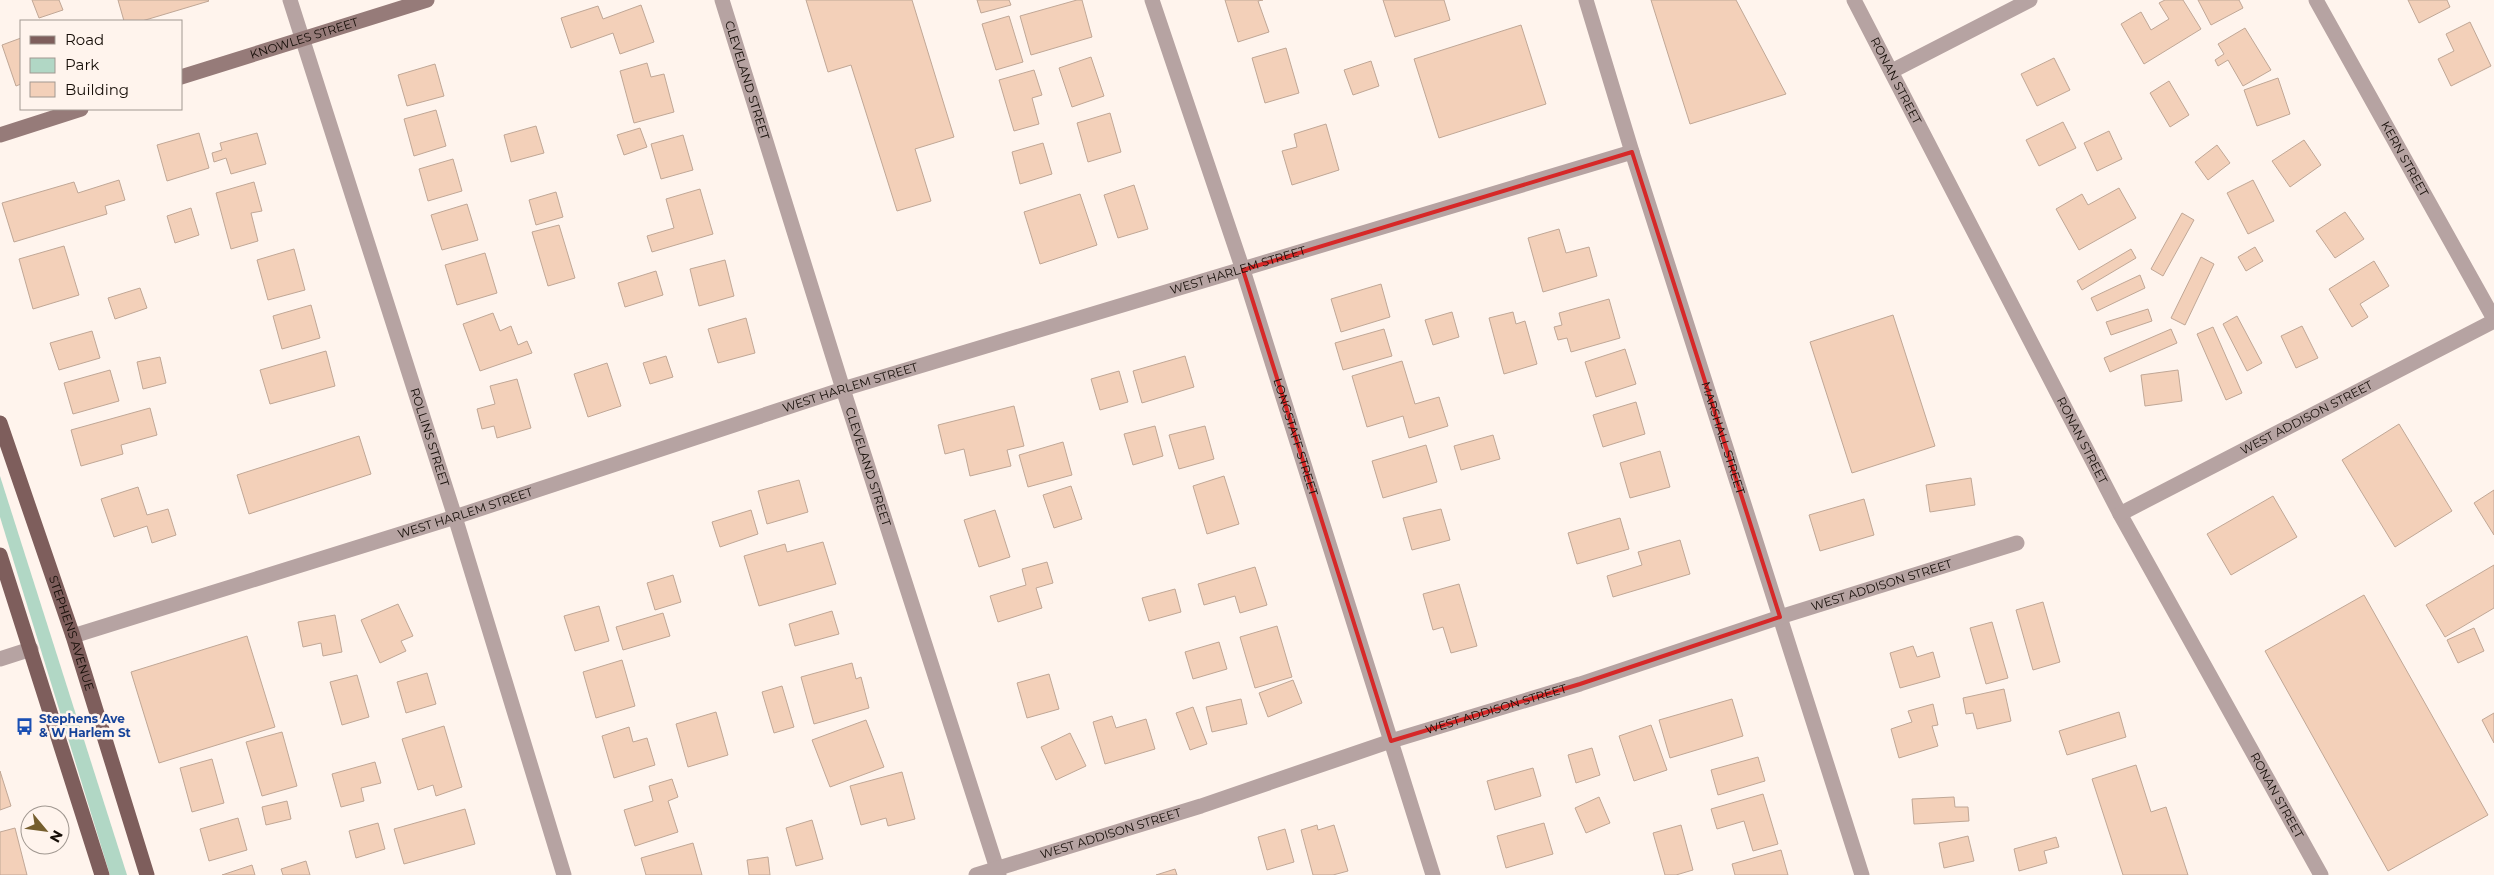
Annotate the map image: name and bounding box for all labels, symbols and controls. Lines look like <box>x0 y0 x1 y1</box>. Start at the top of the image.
street label: KNOWLES STREET <box>248 14 360 62</box>
street label: CLEVELAND STREET <box>722 19 773 142</box>
legend <box>20 20 182 110</box>
text: Road <box>65 30 104 49</box>
street label: RONAN STREET <box>1868 35 1925 127</box>
text: Park <box>65 55 99 74</box>
text: Building <box>65 80 129 99</box>
street label: KERN STREET <box>2378 118 2432 199</box>
street label: WEST HARLEM STREET <box>1168 242 1308 297</box>
street label: WEST HARLEM STREET <box>780 359 920 415</box>
street label: LONGSTAFF STREET <box>1270 376 1321 498</box>
street label: WEST ADDISON STREET <box>2238 377 2375 458</box>
street label: MARSHALL STREET <box>1699 380 1748 496</box>
street label: ROLLINS STREET <box>407 386 453 488</box>
street label: RONAN STREET <box>2054 394 2111 486</box>
street label: CLEVELAND STREET <box>842 405 895 528</box>
street label: WEST HARLEM STREET <box>396 484 535 541</box>
street label: WEST ADDISON STREET <box>1809 556 1954 614</box>
street label: STEPHENS AVENUE <box>46 573 98 693</box>
street label: WEST ADDISON STREET <box>1424 680 1569 737</box>
place label: Stephens Ave & W Harlem St <box>39 711 132 740</box>
bus stop icon: Stephens Ave & W Harlem St <box>15 716 35 736</box>
street label: RONAN STREET <box>2247 750 2307 841</box>
street label: WEST ADDISON STREET <box>1038 804 1183 862</box>
north arrow <box>20 805 70 855</box>
text: N <box>46 827 67 846</box>

